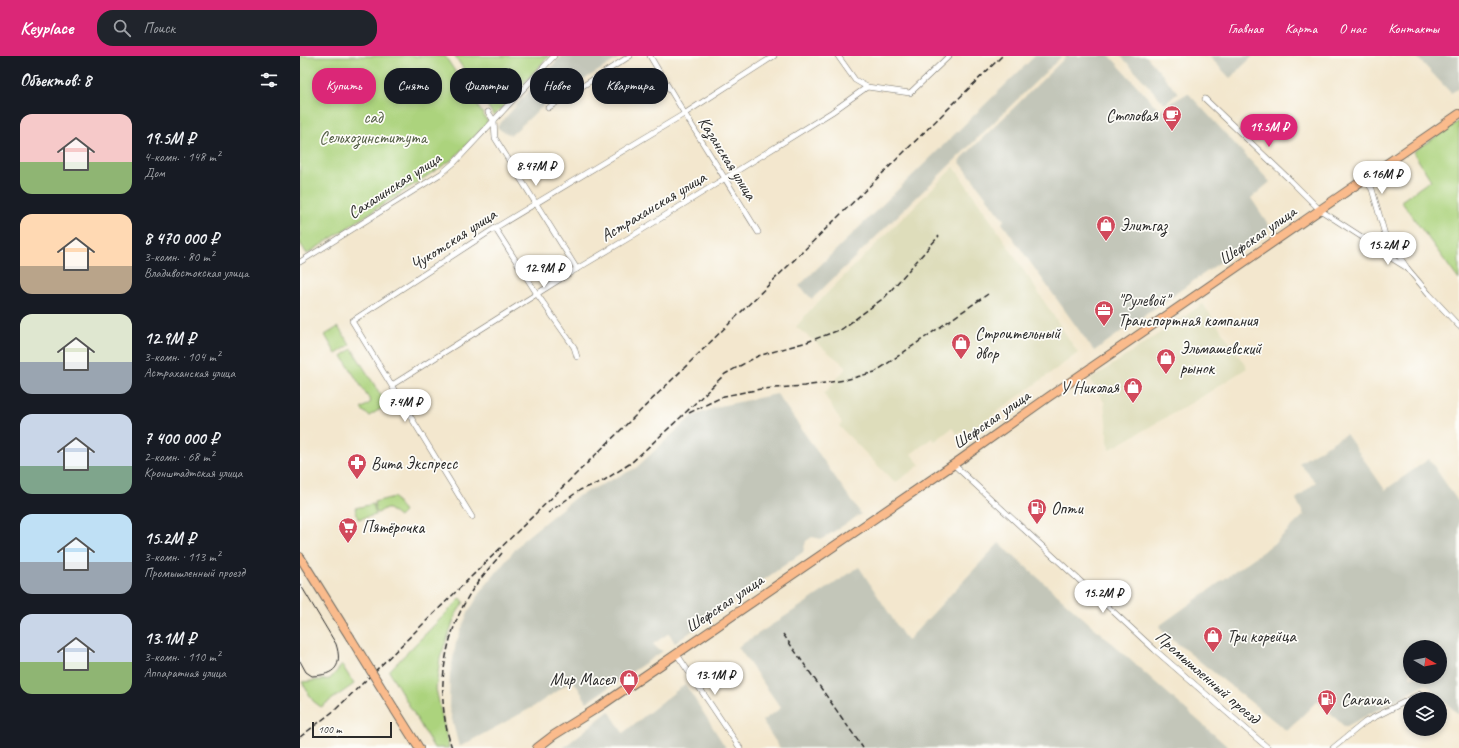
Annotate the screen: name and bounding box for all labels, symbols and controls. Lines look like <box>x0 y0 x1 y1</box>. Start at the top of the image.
search box <box>97 10 377 46</box>
text: Keyplace <box>20 16 73 40</box>
icon: search <box>111 17 133 39</box>
text: Поиск <box>143 19 175 38</box>
text: Главная <box>1228 20 1263 37</box>
text: Карта <box>1285 20 1317 37</box>
text: О нас <box>1339 20 1366 37</box>
text: Контакты <box>1388 20 1439 37</box>
chip: Купить <box>312 68 376 104</box>
chip: Снять <box>384 68 442 104</box>
chip: Фильтры <box>450 68 522 104</box>
chip: Новое <box>530 68 584 104</box>
chip: Квартира <box>592 68 668 104</box>
icon: filters <box>258 69 280 91</box>
text: Объектов: 8 <box>20 70 91 91</box>
cafe icon: Столовая <box>1161 104 1183 132</box>
place label: Столовая <box>1106 105 1159 126</box>
park label: сад Сельхозинститута <box>319 107 429 149</box>
street label: Казанская улица <box>693 113 762 206</box>
pin: 19.5M ₽ <box>1232 114 1306 148</box>
text: 19.5M ₽ <box>1249 119 1289 135</box>
text: 19.5M ₽ <box>144 128 195 149</box>
icon: home <box>52 130 100 178</box>
street label: Сахалинская улица <box>344 147 446 223</box>
text: 4-комн. · 148 m² <box>144 149 220 165</box>
pin: 8.47M ₽ <box>499 153 573 187</box>
text: 8.47M ₽ <box>516 158 556 174</box>
pin: 6.16M ₽ <box>1345 161 1419 195</box>
text: Дом <box>144 165 165 181</box>
street label: Астраханская улица <box>597 166 711 246</box>
text: 6.16M ₽ <box>1362 166 1402 182</box>
street label: Шефская улица <box>1215 200 1302 270</box>
street label: Чукотская улица <box>406 203 502 275</box>
shop icon: Элитгаз <box>1095 214 1117 242</box>
place label: Элитгаз <box>1120 215 1168 237</box>
text: 8 470 000 ₽ <box>144 228 219 249</box>
icon: home <box>52 230 100 278</box>
pin: 15.2M ₽ <box>1351 232 1425 266</box>
text: 15.2M ₽ <box>1368 237 1408 253</box>
text: 3-комн. · 80 m² <box>144 249 214 265</box>
pin: 12.9M ₽ <box>507 255 581 289</box>
text: 12.9M ₽ <box>524 260 564 276</box>
text: Владивостокская улица <box>144 265 248 281</box>
place label: "Рулевой" Транспортная компания <box>1118 290 1259 331</box>
office icon: "Рулевой" Транспортная компания <box>1093 299 1115 327</box>
place label: Строительный двор <box>975 323 1061 364</box>
text: 12.9M ₽ <box>144 328 195 349</box>
icon: home <box>52 330 100 378</box>
shop icon: Строительный двор <box>950 332 972 360</box>
place label: Эльмашевский рынок <box>1180 338 1262 379</box>
shop icon: Эльмашевский рынок <box>1155 347 1177 375</box>
text: 3-комн. · 104 m² <box>144 349 220 365</box>
text: Астраханская улица <box>144 365 235 381</box>
shop icon: У Николая <box>1122 376 1144 404</box>
place label: У Николая <box>1060 377 1120 398</box>
street label: Шефская улица <box>949 384 1036 454</box>
pin: 7.4M ₽ <box>372 389 438 423</box>
text: 7.4M ₽ <box>388 394 422 410</box>
text: 7 400 000 ₽ <box>144 428 219 449</box>
icon: home <box>52 430 100 478</box>
text: 2-комн. · 68 m² <box>144 449 214 465</box>
pharmacy icon: Вита Экспресс <box>346 452 368 480</box>
place label: Вита Экспресс <box>371 453 458 474</box>
text: Кронштадтская улица <box>144 465 243 481</box>
fuel station icon: Опти <box>1026 497 1048 525</box>
place label: Опти <box>1051 498 1084 519</box>
supermarket icon: Пятёрочка <box>337 516 359 544</box>
place label: Пятёрочка <box>362 517 425 538</box>
text: 15.2M ₽ <box>144 528 195 549</box>
icon: home <box>52 530 100 578</box>
text: 3-комн. · 113 m² <box>144 549 220 565</box>
text: Промышленный проезд <box>144 565 245 581</box>
street label: Шефская улица <box>681 569 769 637</box>
pin: 15.2M ₽ <box>1066 580 1140 614</box>
text: 15.2M ₽ <box>1083 585 1123 601</box>
shop icon: Три корейца <box>1202 625 1224 653</box>
street label: Промышленный проезд <box>1151 626 1266 730</box>
place label: Три корейца <box>1227 626 1297 647</box>
text: 13.1M ₽ <box>144 628 196 649</box>
icon: home <box>52 630 100 678</box>
north arrow <box>1403 640 1447 684</box>
map controls <box>1403 640 1447 736</box>
text: 3-комн. · 110 m² <box>144 649 220 665</box>
pin: 13.1M ₽ <box>678 662 752 696</box>
text: Аппаратная улица <box>144 665 226 681</box>
text: 13.1M ₽ <box>695 667 735 683</box>
shop icon: Мир Масел <box>618 668 640 696</box>
place label: Мир Масел <box>550 669 617 690</box>
fuel station icon: Caravan <box>1316 688 1338 716</box>
place label: Caravan <box>1341 689 1391 710</box>
button: layers <box>1403 692 1447 736</box>
scale bar <box>312 720 392 739</box>
text: 100 m <box>318 722 342 736</box>

